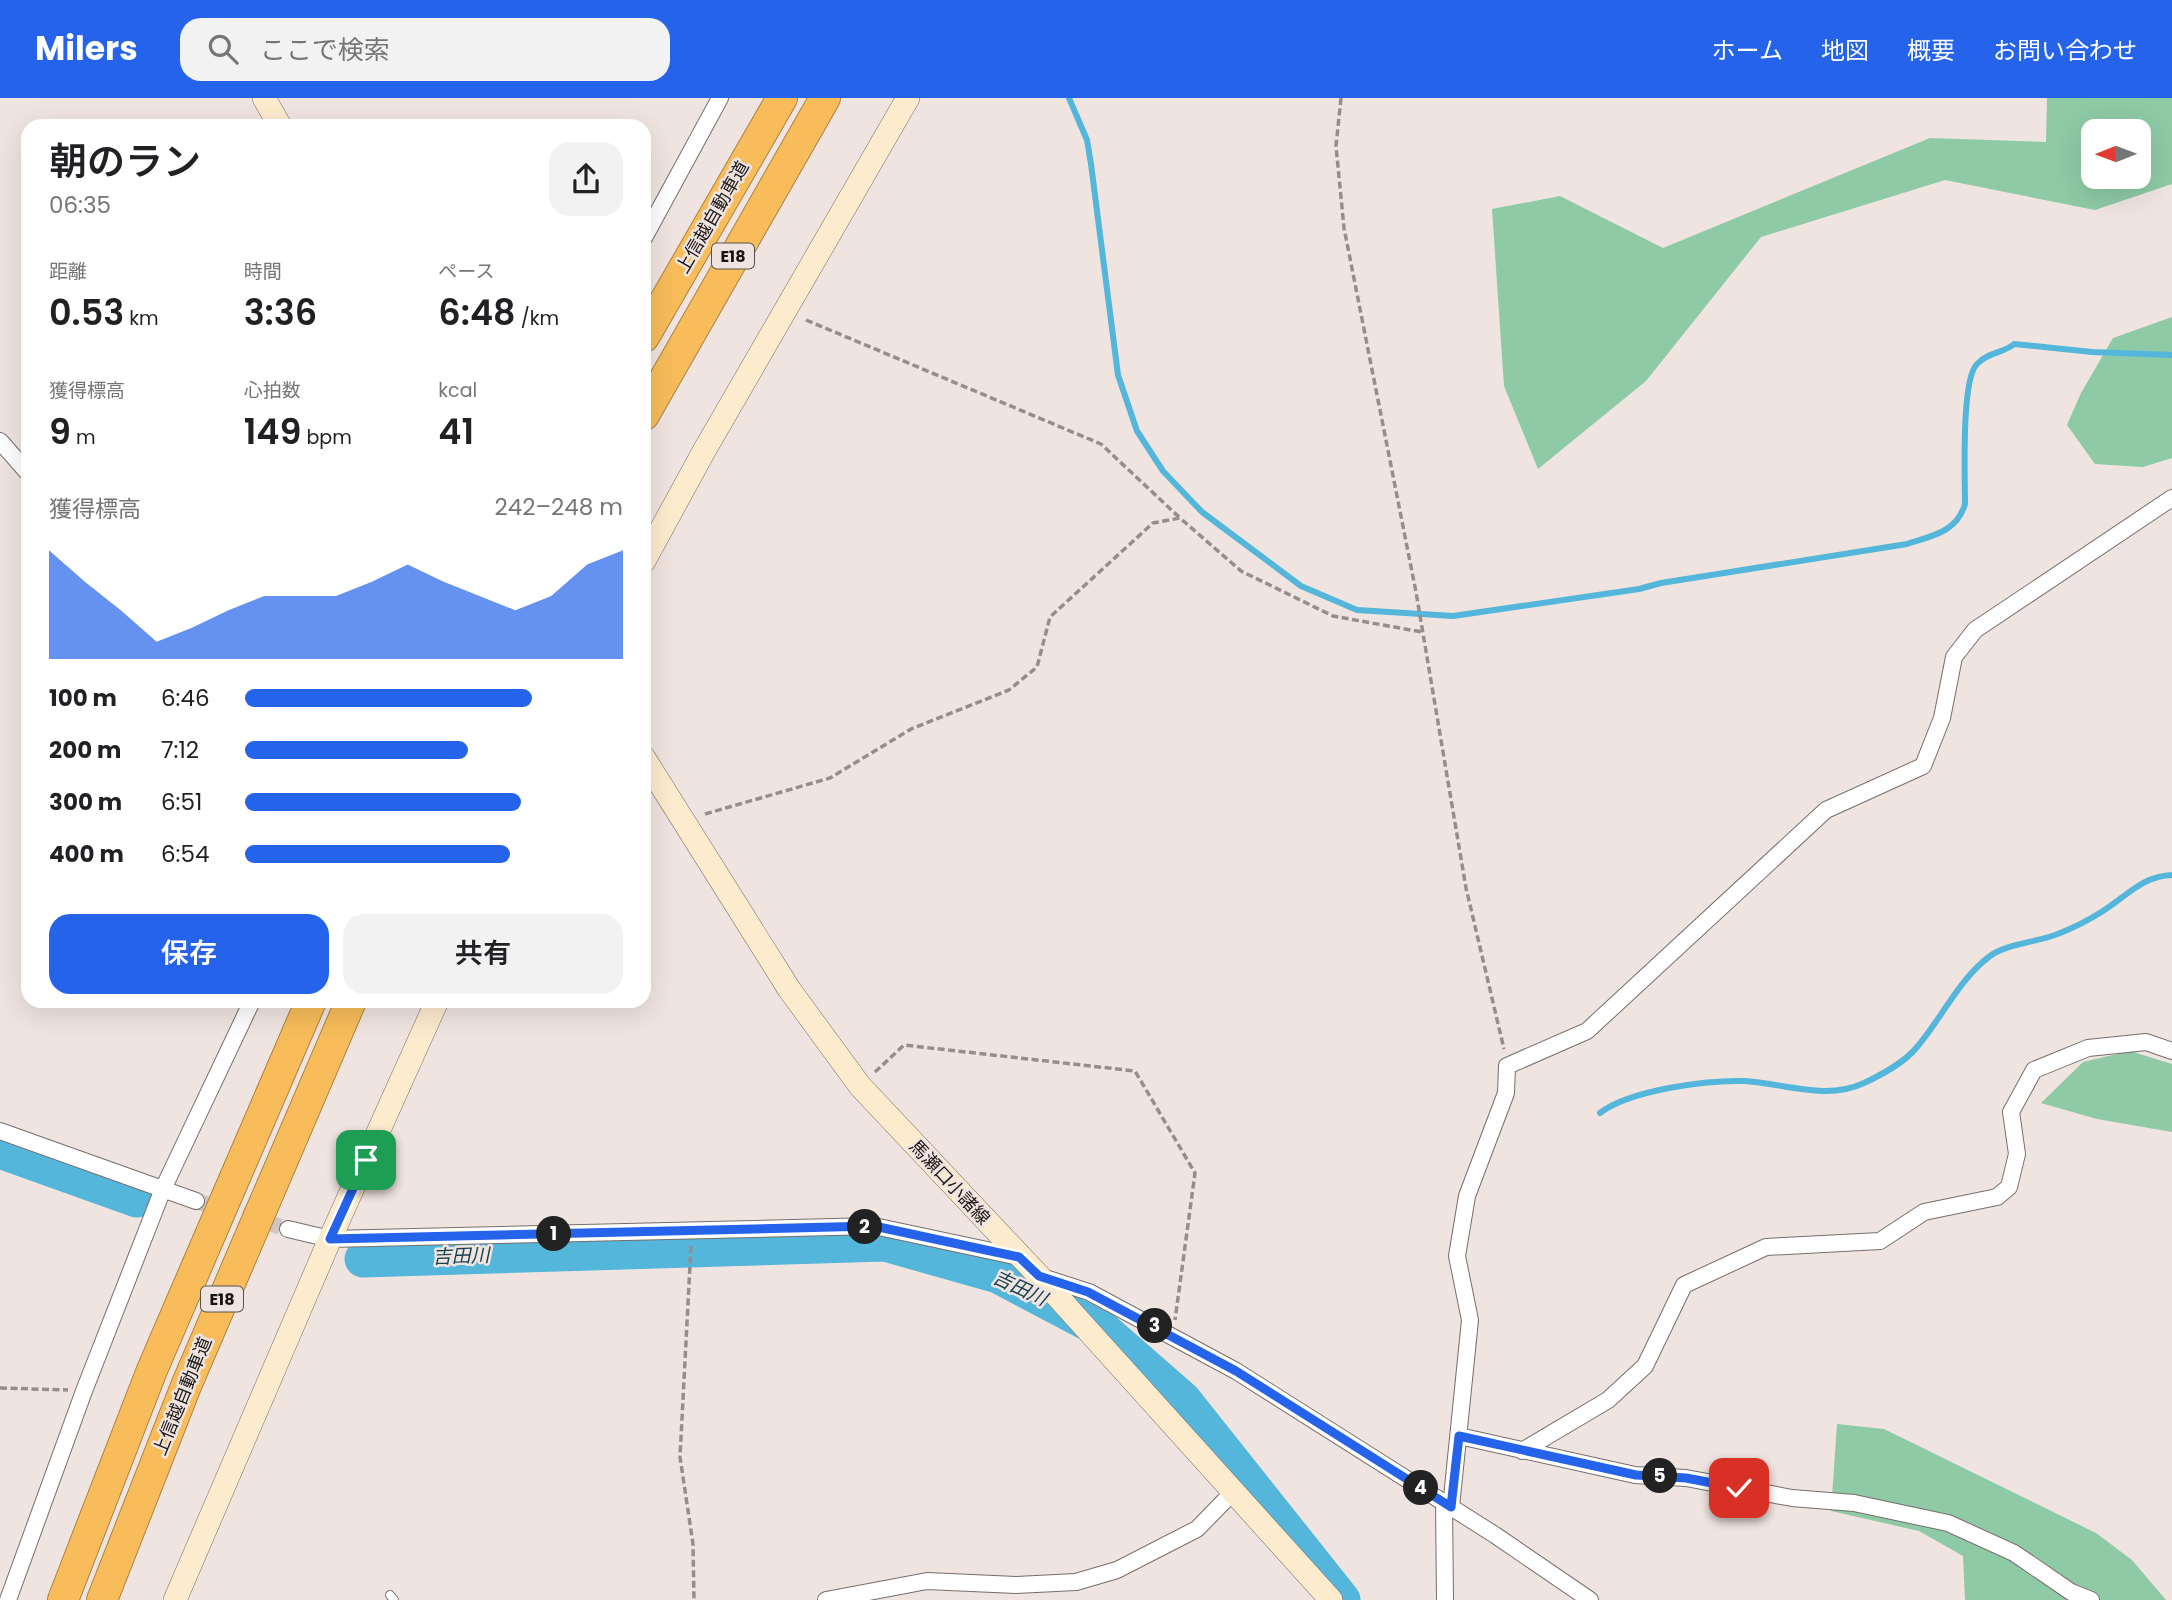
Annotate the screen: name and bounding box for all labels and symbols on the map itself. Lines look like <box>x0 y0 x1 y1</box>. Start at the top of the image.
north arrow <box>2081 119 2151 189</box>
street label: 上信越自動車道 <box>670 156 754 278</box>
road number: E18 <box>712 244 754 268</box>
pin <box>336 1130 396 1190</box>
street label: 馬瀬口小諸線 <box>904 1134 996 1230</box>
pin: 2 <box>848 1210 882 1244</box>
pin: 1 <box>536 1216 572 1252</box>
water label: 吉田川 <box>432 1241 492 1270</box>
water label: 吉田川 <box>988 1264 1053 1313</box>
road number: E18 <box>201 1287 243 1312</box>
pin: 3 <box>1138 1308 1172 1344</box>
street label: 上信越自動車道 <box>147 1333 217 1459</box>
pin: 5 <box>1642 1458 1678 1494</box>
pin <box>1709 1458 1769 1518</box>
pin: 4 <box>1404 1470 1438 1506</box>

